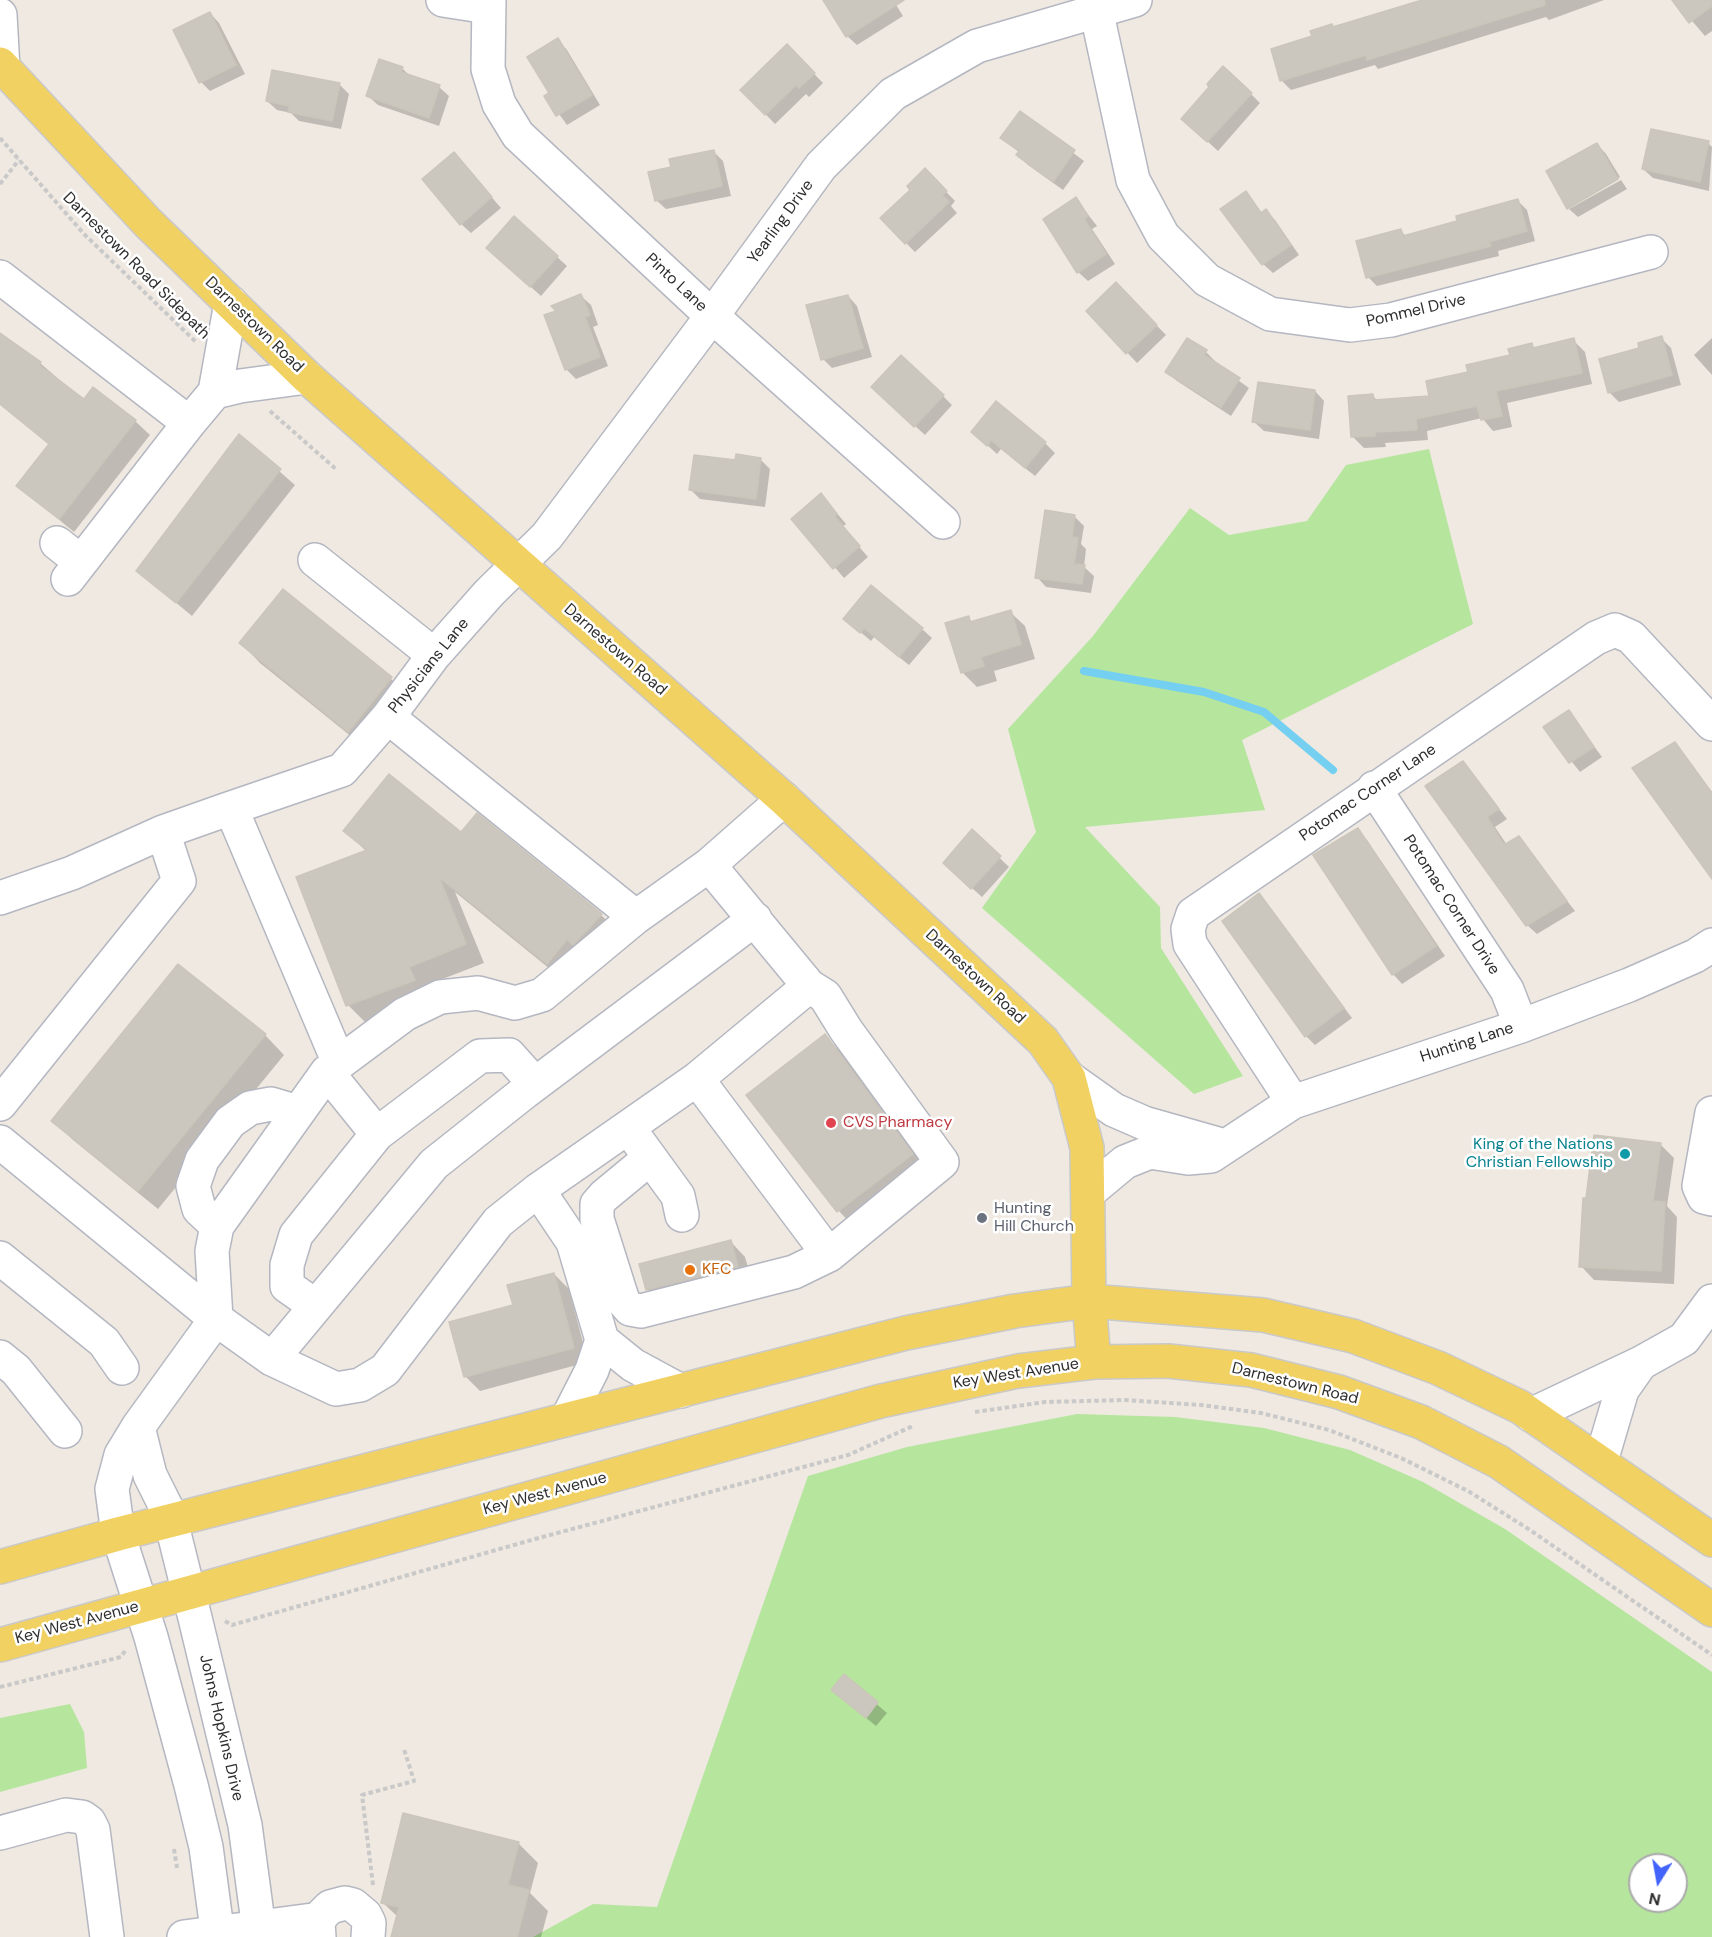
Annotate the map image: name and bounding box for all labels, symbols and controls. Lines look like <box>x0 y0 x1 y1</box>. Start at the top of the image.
street label: Yearling Drive <box>744 176 818 268</box>
street label: Darnestown Road Sidepath <box>58 188 214 344</box>
street label: Pinto Lane <box>641 250 711 316</box>
street label: Darnestown Road <box>201 273 307 377</box>
street label: Pommel Drive <box>1364 290 1468 332</box>
street label: Darnestown Road <box>560 600 670 700</box>
street label: Physicians Lane <box>385 614 473 718</box>
street label: Potomac Corner Lane <box>1296 740 1440 846</box>
street label: Potomac Corner Drive <box>1399 831 1503 979</box>
street label: Darnestown Road <box>921 926 1029 1028</box>
street label: Hunting Lane <box>1418 1019 1516 1067</box>
place label: CVS Pharmacy <box>843 1113 952 1133</box>
marker: CVS Pharmacy <box>824 1116 838 1130</box>
place label: King of the Nations Christian Fellowship <box>1466 1135 1613 1173</box>
marker: King of the Nations Christian Fellowship <box>1618 1147 1632 1161</box>
place label: Hunting Hill Church <box>994 1199 1074 1237</box>
marker: Hunting Hill Church <box>975 1211 989 1225</box>
place label: KFC <box>702 1260 731 1280</box>
marker: KFC <box>683 1263 697 1277</box>
street label: Key West Avenue <box>952 1355 1080 1393</box>
street label: Darnestown Road <box>1230 1359 1360 1409</box>
street label: Key West Avenue <box>481 1468 609 1520</box>
street label: Key West Avenue <box>13 1597 141 1649</box>
street label: Johns Hopkins Drive <box>195 1653 247 1803</box>
north arrow <box>1628 1853 1688 1913</box>
text: N <box>1647 1888 1663 1911</box>

